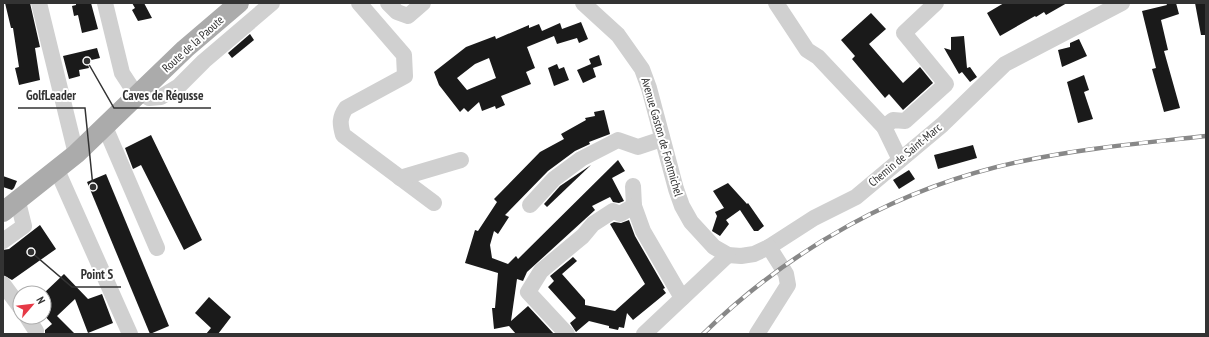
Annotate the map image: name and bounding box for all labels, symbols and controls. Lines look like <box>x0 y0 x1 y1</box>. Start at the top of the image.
street label: Route de la Paoute <box>159 12 227 75</box>
street label: Avenue Gaston de Fontmichel <box>638 76 687 198</box>
callout: GolfLeader <box>18 83 85 108</box>
callout: Caves de Régusse <box>114 83 211 108</box>
text: GolfLeader <box>26 87 76 104</box>
text: Caves de Régusse <box>123 87 204 104</box>
street label: Chemin de Saint-Marc <box>865 119 945 190</box>
callout: Point S <box>72 262 121 287</box>
text: Point S <box>81 266 114 283</box>
north arrow <box>12 285 52 325</box>
text: N <box>33 294 48 306</box>

